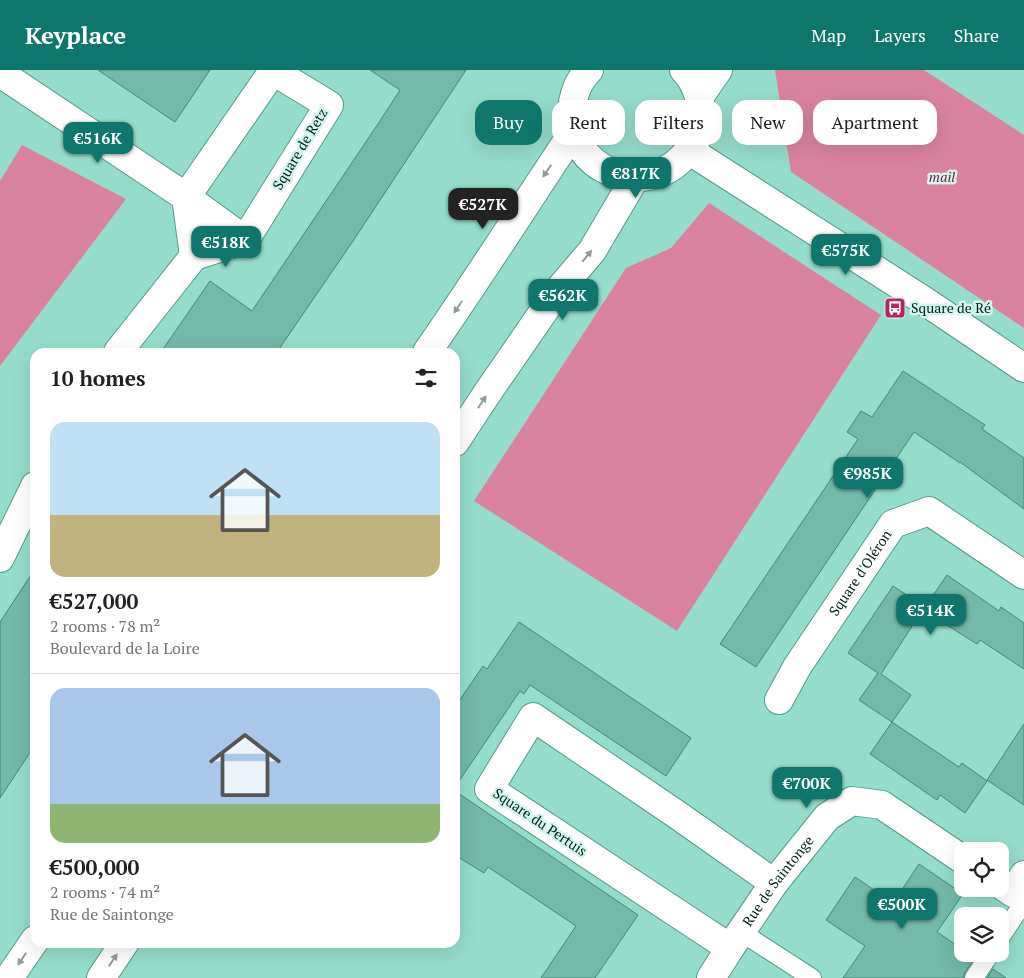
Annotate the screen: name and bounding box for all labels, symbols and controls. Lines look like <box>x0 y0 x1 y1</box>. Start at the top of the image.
text: Keyplace <box>25 19 126 51</box>
text: Map <box>811 23 846 47</box>
text: Layers <box>874 23 926 47</box>
text: Share <box>954 23 999 47</box>
chip: Buy <box>475 100 542 145</box>
chip: Rent <box>552 100 625 145</box>
chip: Filters <box>635 100 722 145</box>
chip: New <box>732 100 803 145</box>
chip: Apartment <box>813 100 937 145</box>
street label: Square de Retz <box>268 104 331 193</box>
pin: €516K <box>63 122 133 164</box>
text: €516K <box>74 127 122 149</box>
pin: €817K <box>601 156 671 199</box>
text: €817K <box>612 162 660 184</box>
one-way arrow <box>542 165 552 178</box>
park label: mail <box>929 167 955 186</box>
pin: €527K <box>448 188 518 230</box>
text: €527K <box>459 193 507 215</box>
pin: €518K <box>191 226 261 268</box>
text: €518K <box>202 231 250 253</box>
pin: €575K <box>811 234 881 276</box>
text: €575K <box>822 239 870 261</box>
one-way arrow <box>582 250 593 263</box>
pin: €562K <box>528 278 598 321</box>
text: €562K <box>539 284 587 306</box>
bus stop icon: Square de Ré <box>883 296 907 320</box>
place label: Square de Ré <box>911 298 991 317</box>
one-way arrow <box>453 301 463 314</box>
text: 10 homes <box>50 364 146 392</box>
icon: filters <box>412 364 440 392</box>
one-way arrow <box>477 395 487 408</box>
icon: home <box>200 455 290 545</box>
pin: €985K <box>833 456 903 499</box>
text: €985K <box>844 462 892 484</box>
street label: Square d'Oléron <box>824 525 896 619</box>
text: €527,000 <box>50 587 138 615</box>
pin: €514K <box>896 594 966 636</box>
text: €514K <box>907 599 955 621</box>
text: 2 rooms · 78 m² <box>50 615 160 637</box>
text: Boulevard de la Loire <box>50 637 200 659</box>
icon: home <box>200 720 290 810</box>
pin: €700K <box>772 766 842 809</box>
text: €700K <box>783 772 831 794</box>
street label: Square du Pertuis <box>490 783 591 860</box>
street label: Rue de Saintonge <box>738 831 817 930</box>
map controls <box>954 842 1009 962</box>
button: locate <box>954 842 1009 897</box>
text: €500,000 <box>50 853 139 881</box>
text: 2 rooms · 74 m² <box>50 881 160 903</box>
pin: €500K <box>867 888 937 930</box>
text: €500K <box>878 893 926 915</box>
text: Rue de Saintonge <box>50 903 174 925</box>
button: layers <box>954 907 1009 962</box>
one-way arrow <box>17 952 27 966</box>
one-way arrow <box>108 953 118 967</box>

